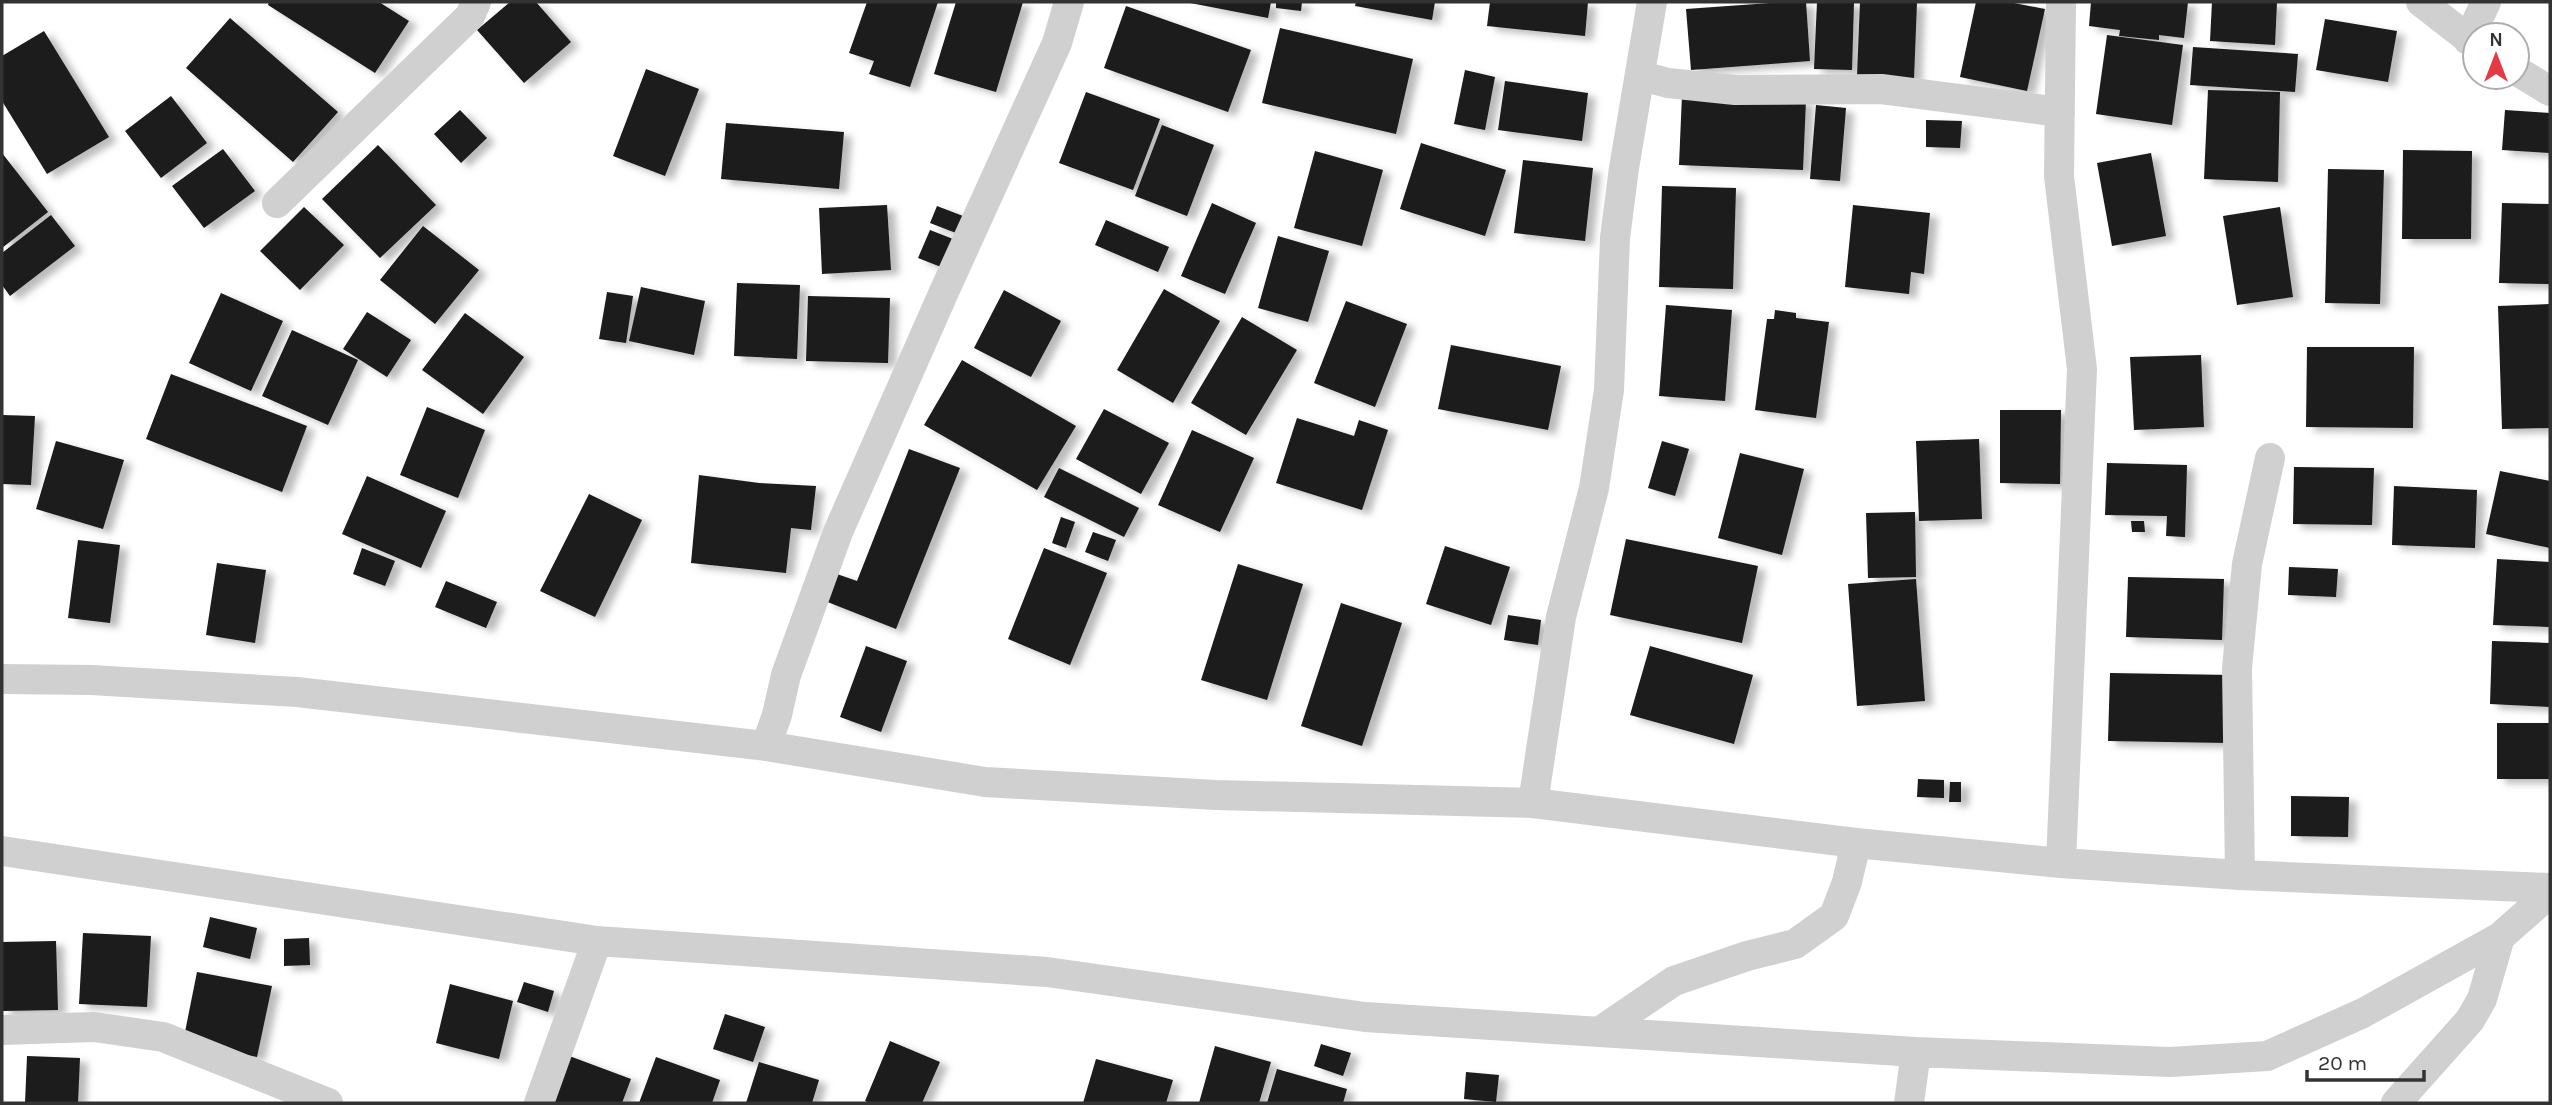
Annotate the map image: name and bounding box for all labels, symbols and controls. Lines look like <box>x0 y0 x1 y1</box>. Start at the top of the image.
north arrow <box>2461 21 2531 91</box>
text: N <box>2489 29 2503 51</box>
scale bar <box>2307 1038 2424 1082</box>
text: 20 m <box>2318 1051 2367 1075</box>

